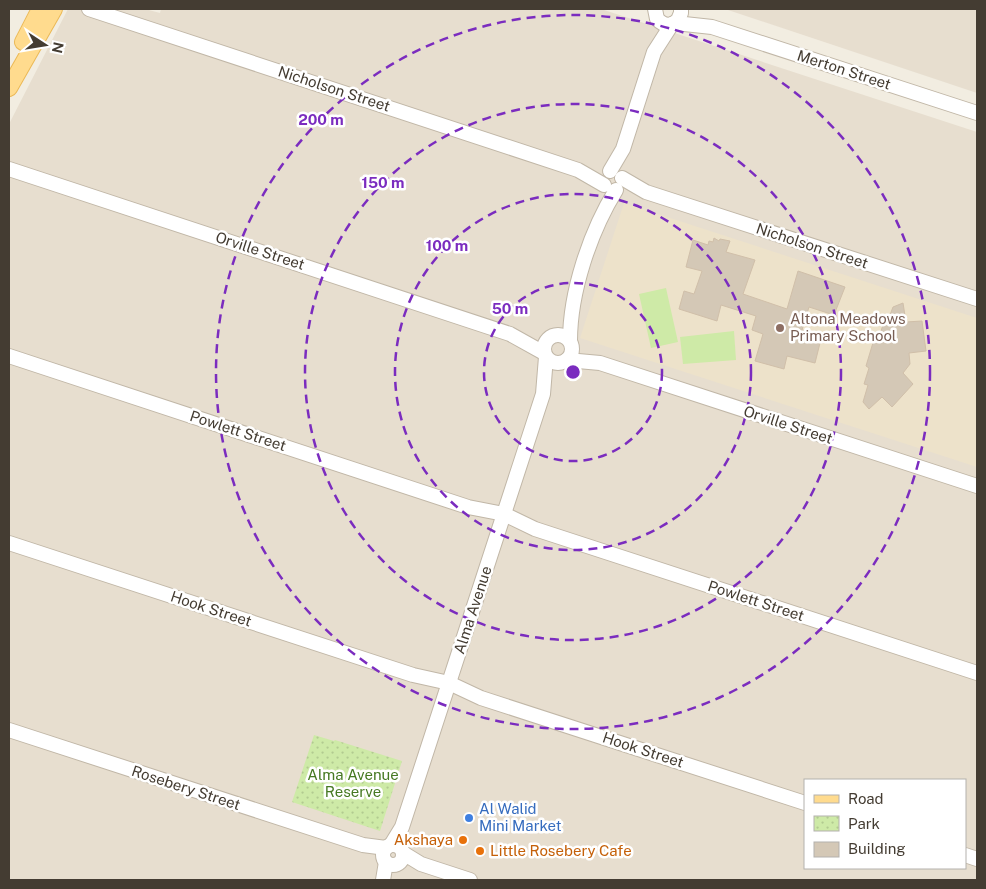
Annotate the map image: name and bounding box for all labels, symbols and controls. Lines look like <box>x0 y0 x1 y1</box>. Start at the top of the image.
north arrow <box>20 20 70 70</box>
text: N <box>49 41 67 55</box>
street label: Merton Street <box>795 46 893 93</box>
street label: Nicholson Street <box>276 62 392 115</box>
text: 200 m <box>298 111 344 128</box>
text: 150 m <box>361 174 405 191</box>
street label: Nicholson Street <box>754 219 870 272</box>
street label: Orville Street <box>213 228 307 273</box>
text: 100 m <box>426 237 468 254</box>
text: 50 m <box>492 300 528 317</box>
place label: Altona Meadows Primary School <box>790 310 906 344</box>
marker: Altona Meadows Primary School <box>774 322 786 334</box>
centre of rings <box>564 363 582 381</box>
street label: Orville Street <box>741 402 835 447</box>
street label: Powlett Street <box>188 407 289 454</box>
street label: Alma Avenue <box>450 564 495 656</box>
street label: Powlett Street <box>706 577 807 624</box>
street label: Hook Street <box>168 587 254 630</box>
street label: Hook Street <box>600 728 686 771</box>
street label: Rosebery Street <box>130 762 243 813</box>
park label: Alma Avenue Reserve <box>307 766 399 800</box>
legend <box>804 779 966 869</box>
text: Road <box>848 790 884 807</box>
place label: Al Walid Mini Market <box>479 800 562 834</box>
marker: Al Walid Mini Market <box>463 812 475 824</box>
text: Park <box>848 815 880 832</box>
place label: Akshaya <box>394 831 453 848</box>
marker: Akshaya <box>457 834 469 846</box>
text: Building <box>848 840 906 857</box>
place label: Little Rosebery Cafe <box>490 842 632 859</box>
marker: Little Rosebery Cafe <box>474 845 486 857</box>

